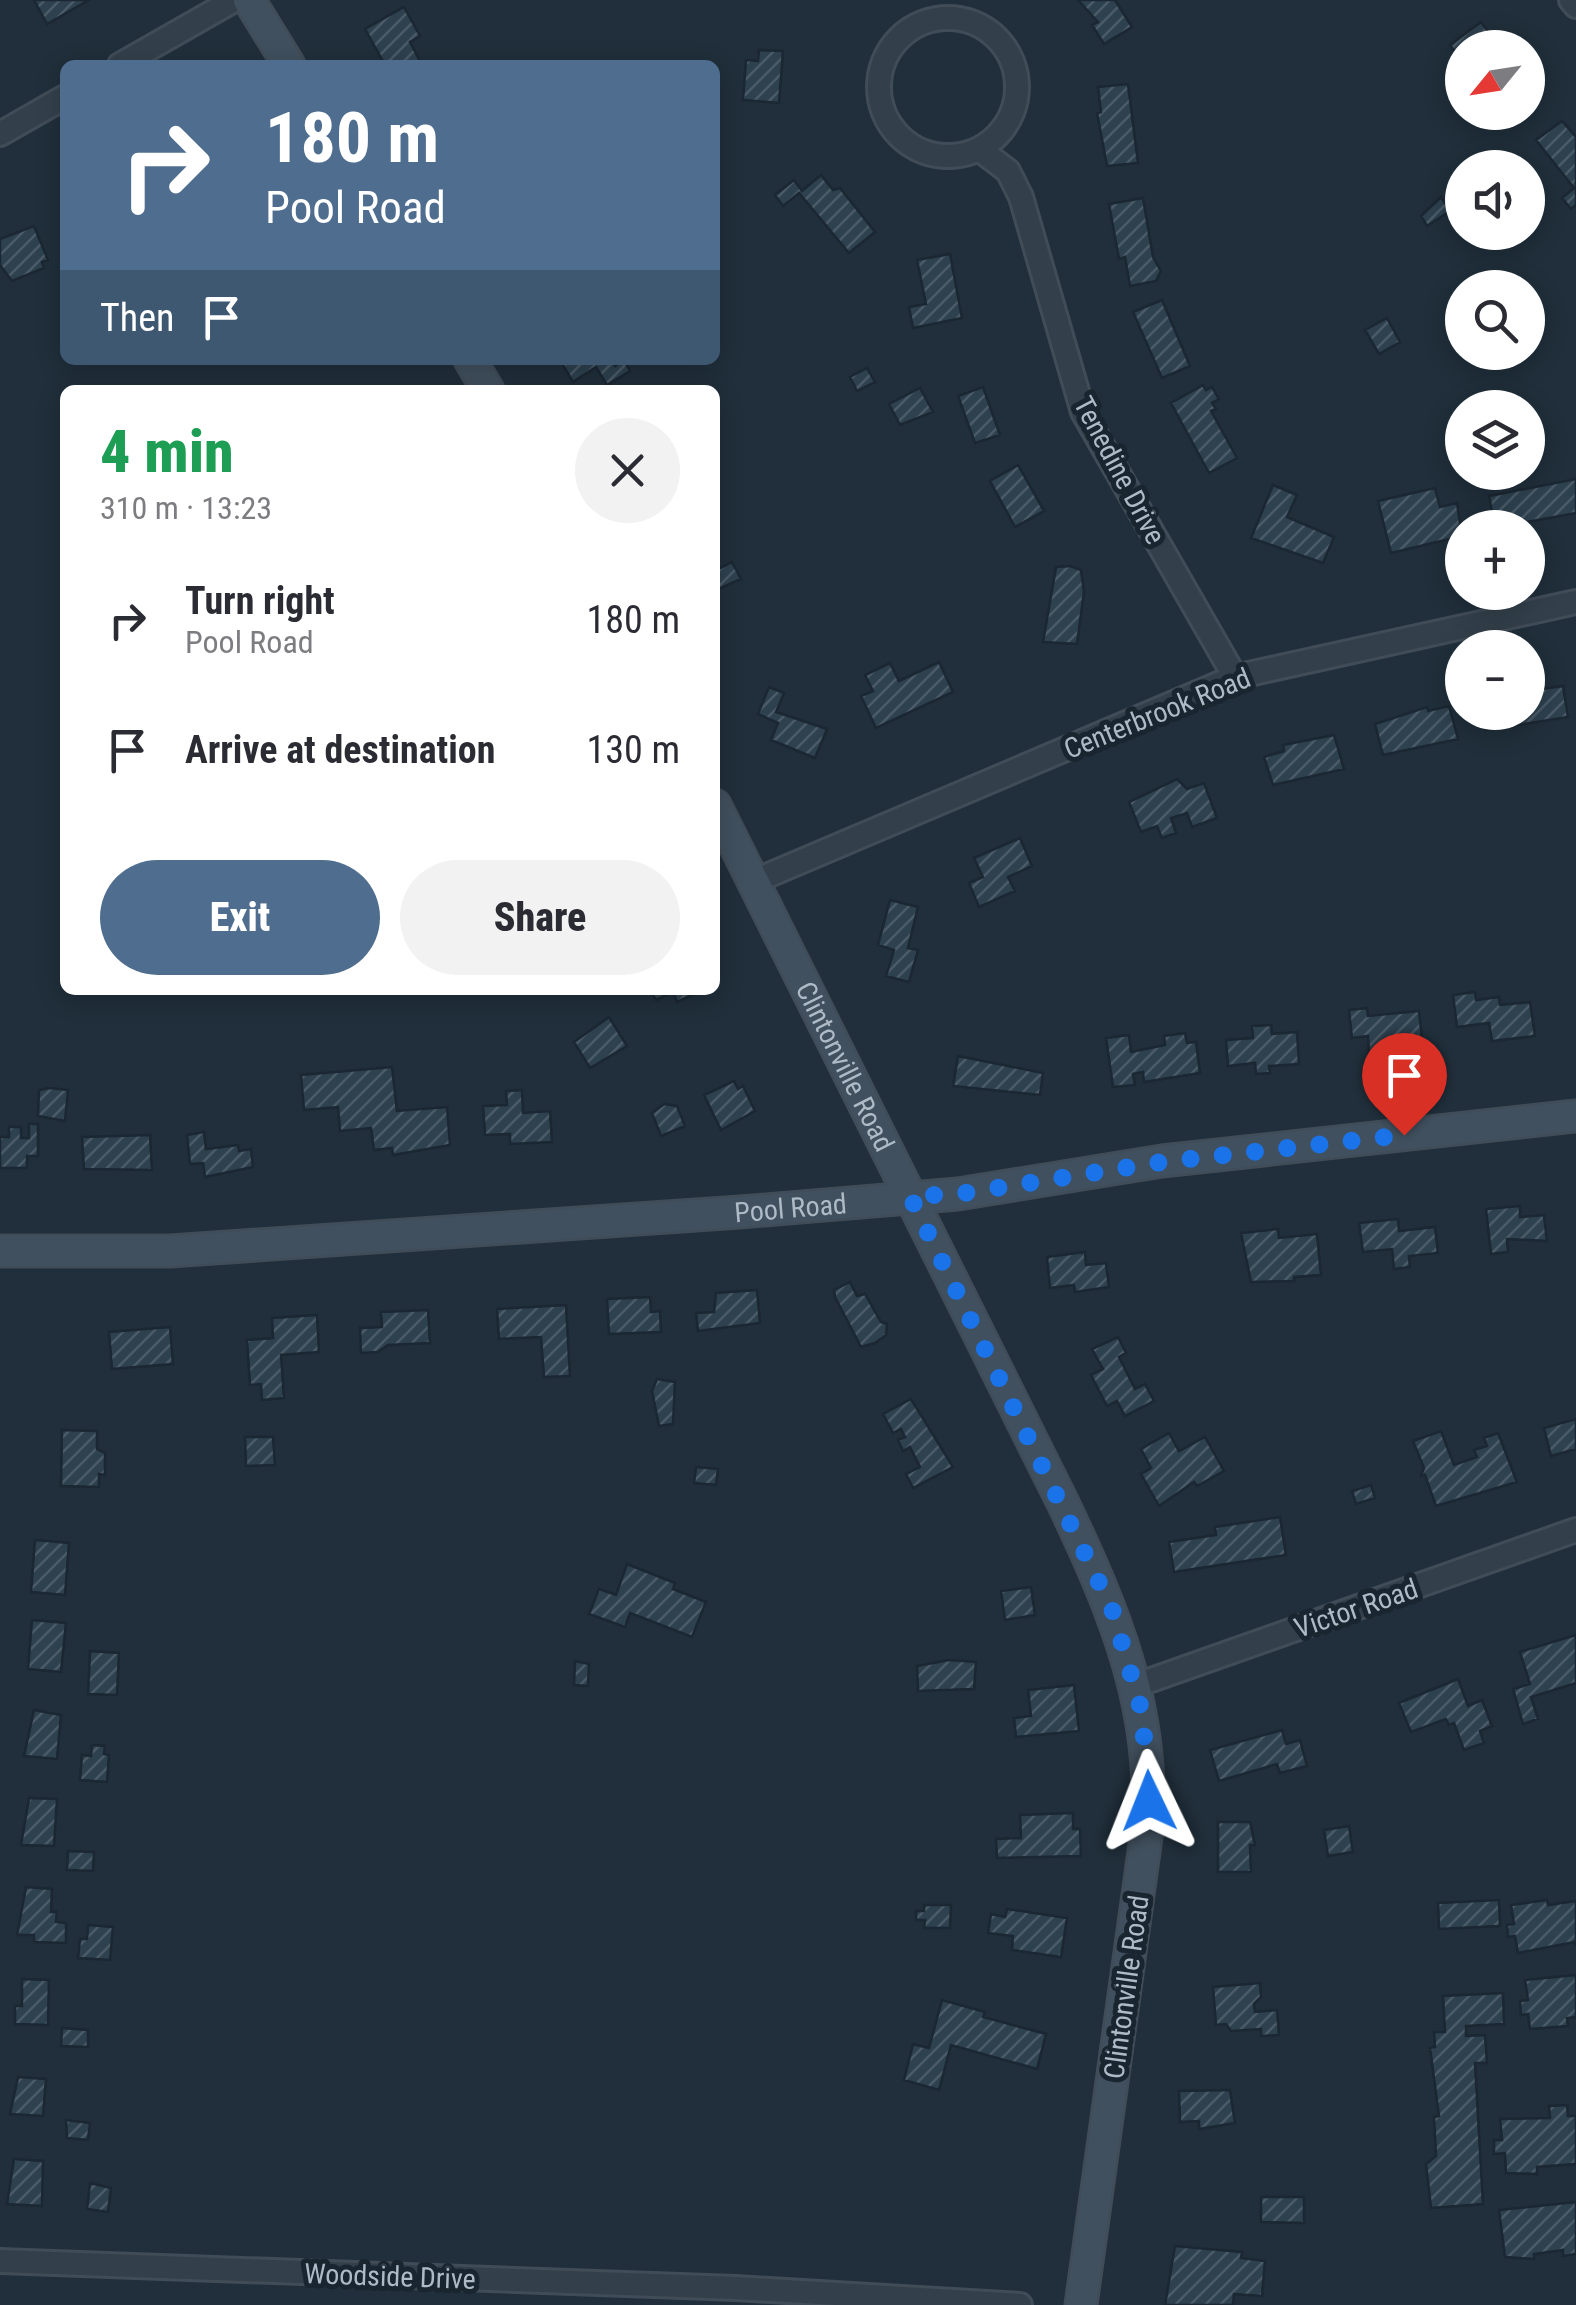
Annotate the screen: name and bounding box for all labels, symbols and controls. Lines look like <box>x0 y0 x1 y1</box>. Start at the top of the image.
north arrow <box>1445 30 1545 130</box>
map controls <box>1445 30 1545 730</box>
text: 180 m <box>265 97 439 179</box>
icon: right <box>100 100 230 230</box>
button: sound <box>1445 150 1545 250</box>
text: Pool Road <box>265 181 446 234</box>
button: search <box>1445 270 1545 370</box>
icon: arrive <box>194 290 249 345</box>
text: Then <box>100 296 174 340</box>
button: layers <box>1445 390 1545 490</box>
street label: Tenedine Drive <box>1067 391 1172 550</box>
text: 4 min <box>100 416 234 487</box>
button: close <box>575 418 680 523</box>
text: 310 m · 13:23 <box>100 489 272 527</box>
button: + <box>1445 510 1545 610</box>
text: Turn right <box>185 579 335 623</box>
icon: right <box>100 593 155 648</box>
text: 180 m <box>586 598 680 642</box>
text: Pool Road <box>185 623 314 661</box>
button: − <box>1445 630 1545 730</box>
street label: Centerbrook Road <box>1059 661 1255 766</box>
icon: arrive <box>100 723 155 778</box>
text: Arrive at destination <box>185 728 495 772</box>
text: 130 m <box>586 728 680 772</box>
button: Exit <box>100 860 380 975</box>
button: Share <box>400 860 680 975</box>
street label: Clintonville Road <box>789 976 901 1157</box>
pin <box>1362 1033 1447 1136</box>
icon: arrive <box>1377 1048 1432 1103</box>
street label: Pool Road <box>733 1187 848 1229</box>
street label: Victor Road <box>1290 1572 1422 1645</box>
position arrow <box>1097 1749 1201 1853</box>
street label: Clintonville Road <box>1097 1893 1156 2081</box>
street label: Woodside Drive <box>304 2257 476 2296</box>

